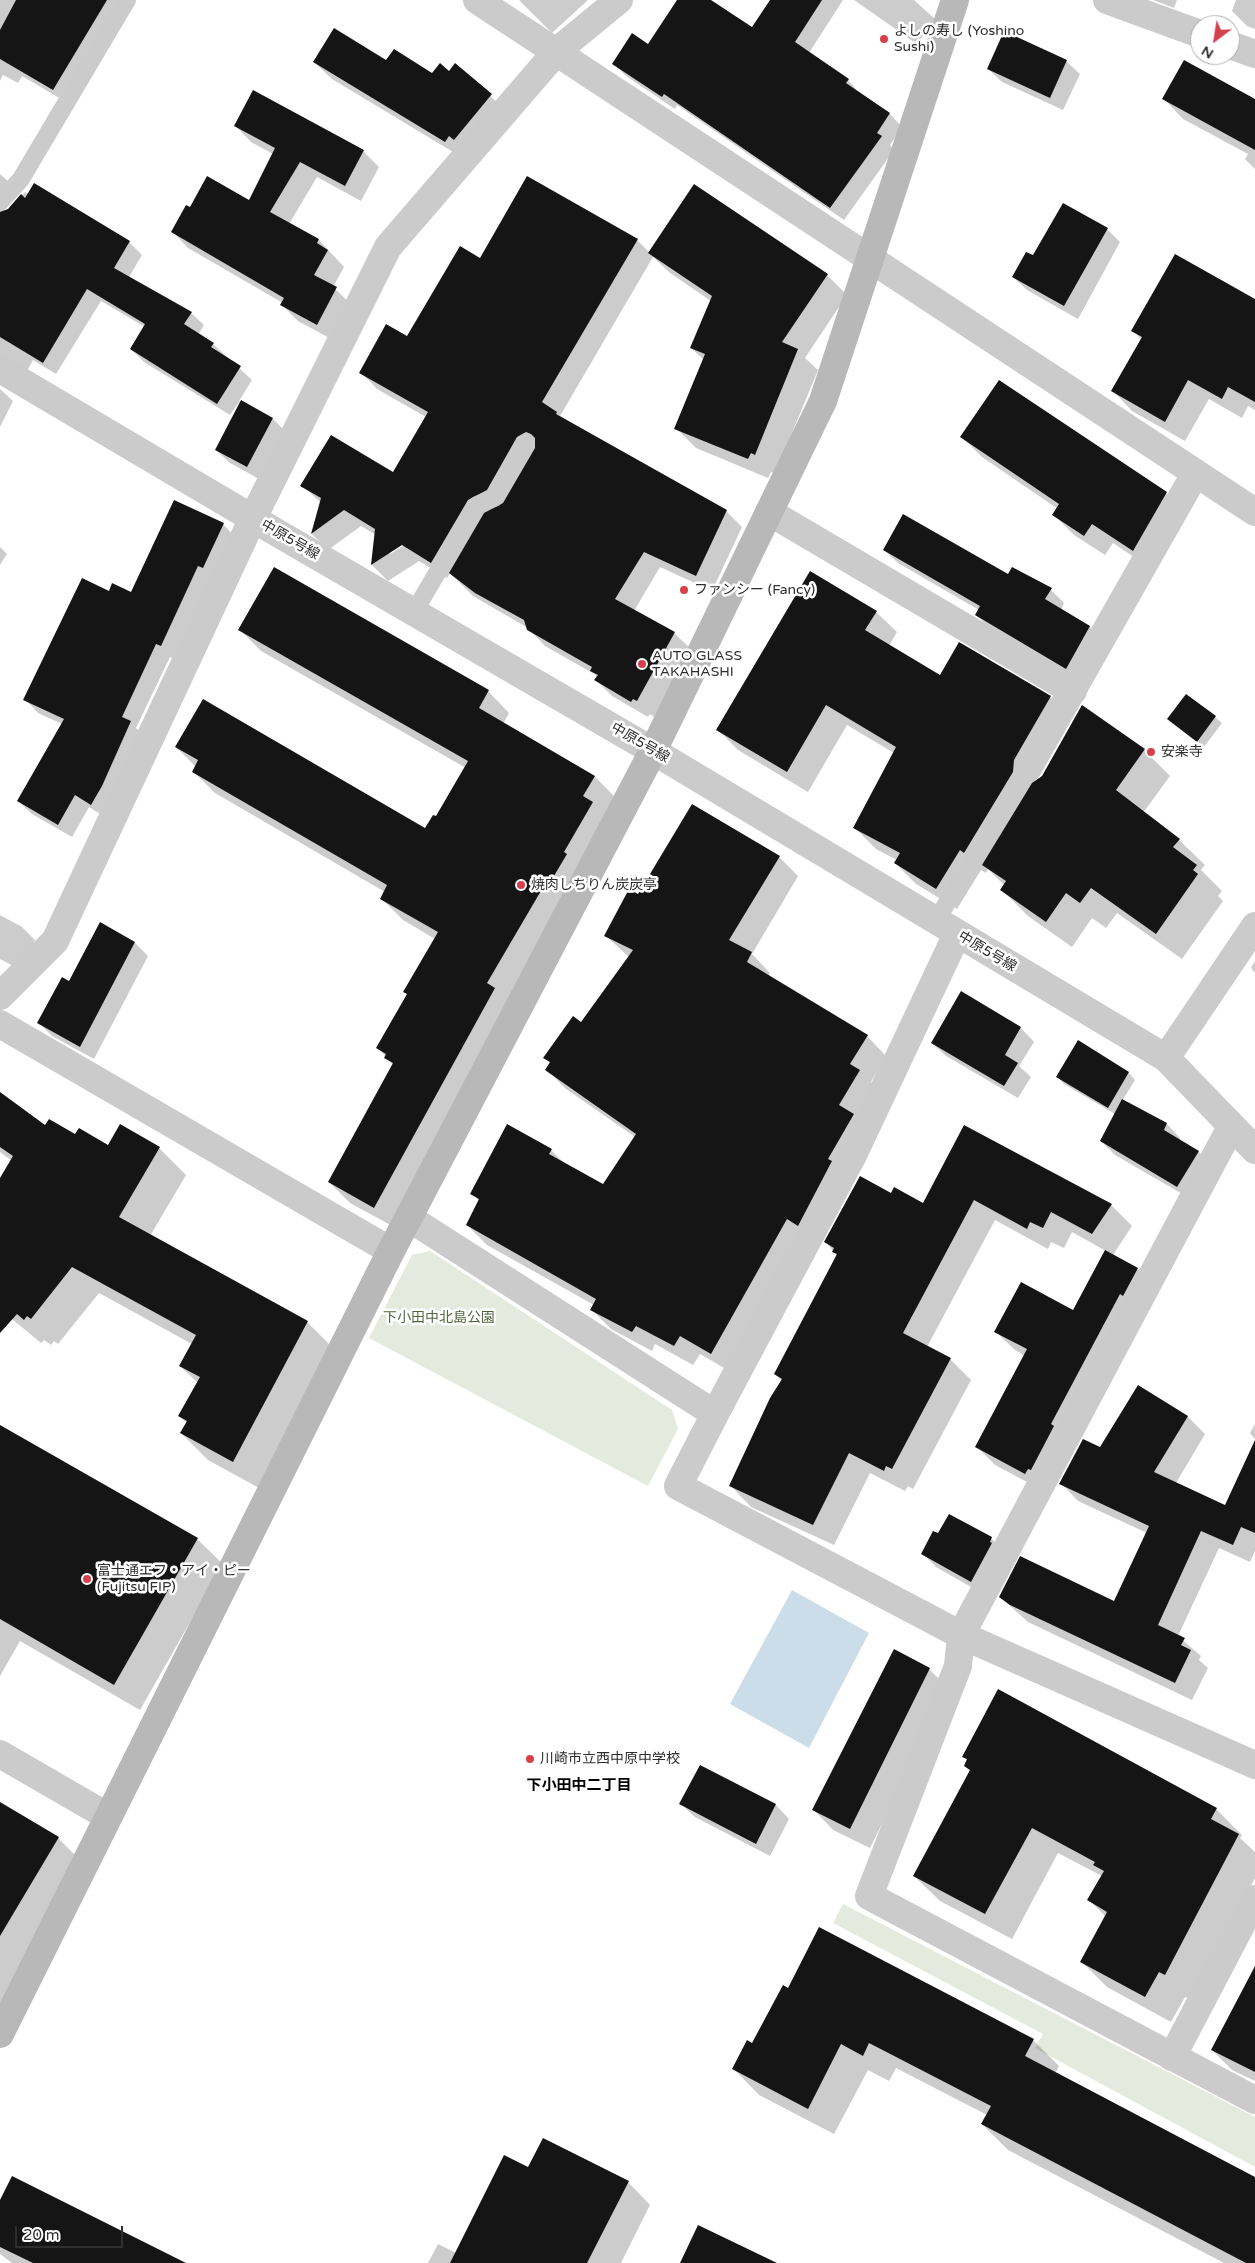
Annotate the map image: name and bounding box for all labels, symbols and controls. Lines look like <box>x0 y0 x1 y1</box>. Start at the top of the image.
north arrow <box>1190 15 1240 65</box>
place label: よしの寿し (Yoshino Sushi) <box>894 23 1024 56</box>
marker: よしの寿し (Yoshino Sushi) <box>878 33 890 45</box>
text: N <box>1198 42 1217 63</box>
street label: 中原5号線 <box>258 517 322 563</box>
place label: ファンシー (Fancy) <box>694 582 815 598</box>
marker: ファンシー (Fancy) <box>678 584 690 596</box>
place label: AUTO GLASS TAKAHASHI <box>652 648 742 680</box>
marker: AUTO GLASS TAKAHASHI <box>636 658 648 670</box>
street label: 中原5号線 <box>608 720 672 766</box>
place label: 安楽寺 <box>1161 744 1203 760</box>
marker: 安楽寺 <box>1145 746 1157 758</box>
place label: 焼肉しちりん炭炭亭 <box>531 877 657 893</box>
marker: 焼肉しちりん炭炭亭 <box>515 879 527 891</box>
street label: 中原5号線 <box>955 928 1019 976</box>
park label: 下小田中北島公園 <box>383 1310 495 1326</box>
place label: 富士通エフ・アイ・ピー (Fujitsu FIP) <box>97 1563 251 1595</box>
marker: 富士通エフ・アイ・ピー (Fujitsu FIP) <box>81 1573 93 1585</box>
place label: 川崎市立西中原中学校 <box>540 1751 680 1767</box>
marker: 川崎市立西中原中学校 <box>524 1753 536 1765</box>
district label: 下小田中二丁目 <box>527 1777 631 1795</box>
scale bar <box>18 2216 125 2248</box>
text: 20 m <box>23 2226 60 2244</box>

